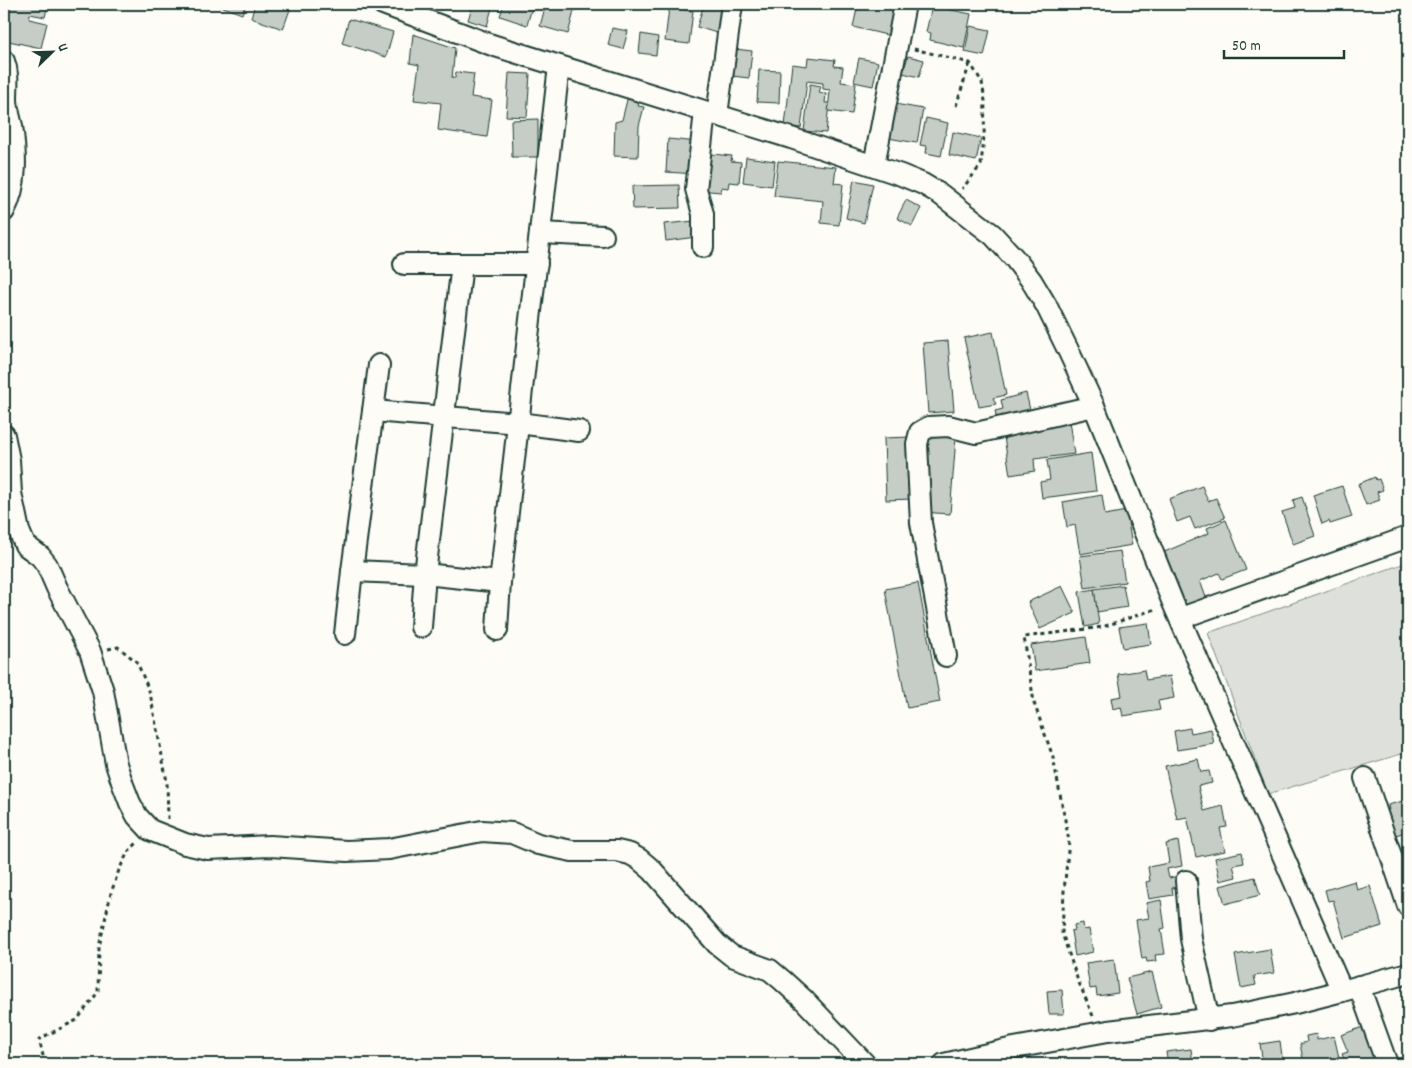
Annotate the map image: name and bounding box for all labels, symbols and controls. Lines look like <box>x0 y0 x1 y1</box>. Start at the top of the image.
north arrow <box>28 28 78 78</box>
scale bar <box>1224 28 1344 60</box>
text: 50 m <box>1232 36 1261 58</box>
text: U <box>52 41 73 55</box>

